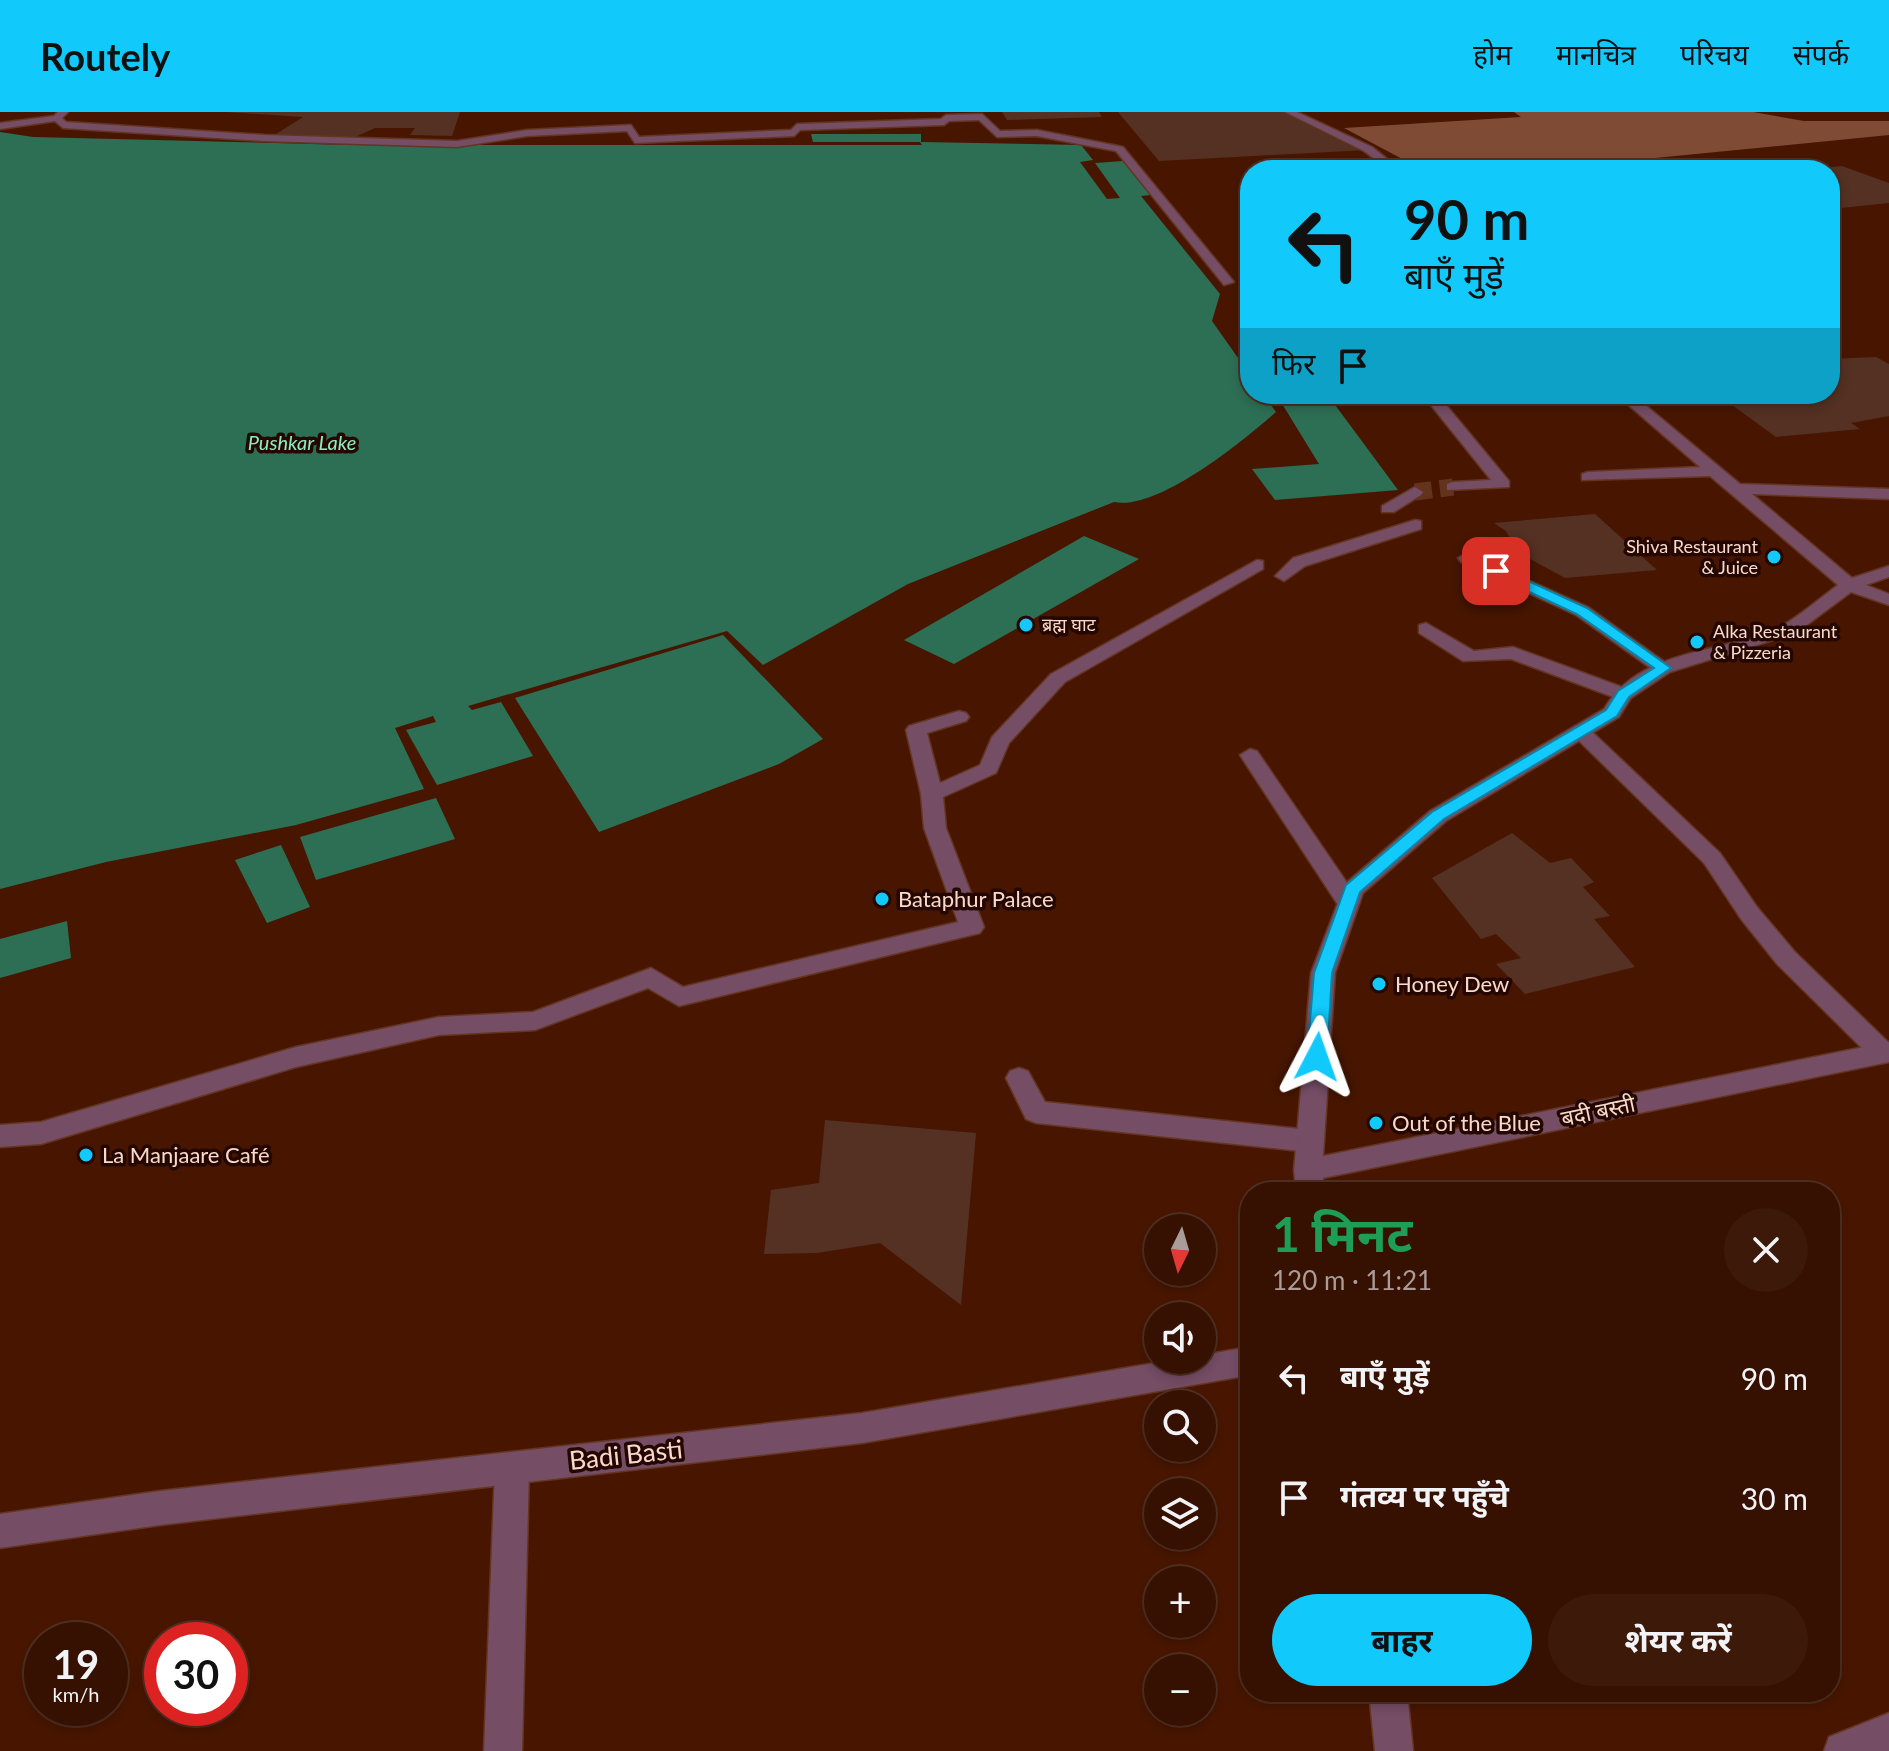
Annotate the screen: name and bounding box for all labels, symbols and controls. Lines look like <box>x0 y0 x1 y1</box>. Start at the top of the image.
text: Routely <box>40 33 170 79</box>
text: होम <box>1473 37 1512 71</box>
text: मानचित्र <box>1556 37 1636 71</box>
text: परिचय <box>1680 37 1749 71</box>
text: संपर्क <box>1793 37 1849 71</box>
text: 90 m <box>1404 185 1529 252</box>
icon: left <box>1272 192 1376 296</box>
text: बाएँ मुड़ें <box>1404 253 1504 297</box>
icon: arrive <box>1331 344 1375 388</box>
text: फिर <box>1272 345 1315 381</box>
water label: Pushkar Lake <box>248 430 356 454</box>
place label: Shiva Restaurant & Juice <box>1626 535 1759 578</box>
pin <box>1462 537 1530 605</box>
marker: Shiva Restaurant & Juice <box>1765 548 1783 566</box>
icon: arrive <box>1474 549 1518 593</box>
place label: ब्रह्म घाट <box>1042 613 1097 635</box>
marker: ब्रह्म घाट <box>1017 616 1035 634</box>
place label: Alka Restaurant & Pizzeria <box>1713 620 1838 663</box>
marker: Alka Restaurant & Pizzeria <box>1688 633 1706 651</box>
place label: Bataphur Palace <box>898 885 1054 912</box>
marker: Bataphur Palace <box>873 890 891 908</box>
place label: Honey Dew <box>1395 970 1509 997</box>
marker: Honey Dew <box>1370 975 1388 993</box>
position arrow <box>1275 1015 1359 1099</box>
street label: बदी बस्ती <box>1558 1089 1638 1132</box>
place label: Out of the Blue <box>1392 1109 1541 1136</box>
marker: Out of the Blue <box>1367 1114 1385 1132</box>
place label: La Manjaare Café <box>102 1141 270 1168</box>
marker: La Manjaare Café <box>77 1146 95 1164</box>
text: 1 मिनट <box>1272 1205 1412 1262</box>
button: close <box>1724 1208 1808 1292</box>
north arrow <box>1144 1214 1216 1286</box>
map controls <box>1144 1214 1216 1726</box>
text: 120 m · 11:21 <box>1272 1264 1432 1296</box>
button: sound <box>1144 1302 1216 1374</box>
icon: left <box>1272 1356 1316 1400</box>
text: बाएँ मुड़ें <box>1340 1357 1430 1393</box>
text: 90 m <box>1741 1360 1808 1396</box>
button: search <box>1144 1390 1216 1462</box>
street label: Badi Basti <box>568 1432 684 1476</box>
icon: arrive <box>1272 1476 1316 1520</box>
text: गंतव्य पर पहुँचे <box>1340 1477 1509 1513</box>
button: layers <box>1144 1478 1216 1550</box>
text: 30 m <box>1741 1480 1808 1516</box>
button: + <box>1144 1566 1216 1638</box>
button: बाहर <box>1272 1594 1532 1686</box>
button: शेयर करें <box>1548 1594 1808 1686</box>
speed limit sign: 30 <box>144 1622 248 1726</box>
text: 19 <box>53 1640 99 1688</box>
button: − <box>1144 1654 1216 1726</box>
text: km/h <box>53 1682 99 1706</box>

